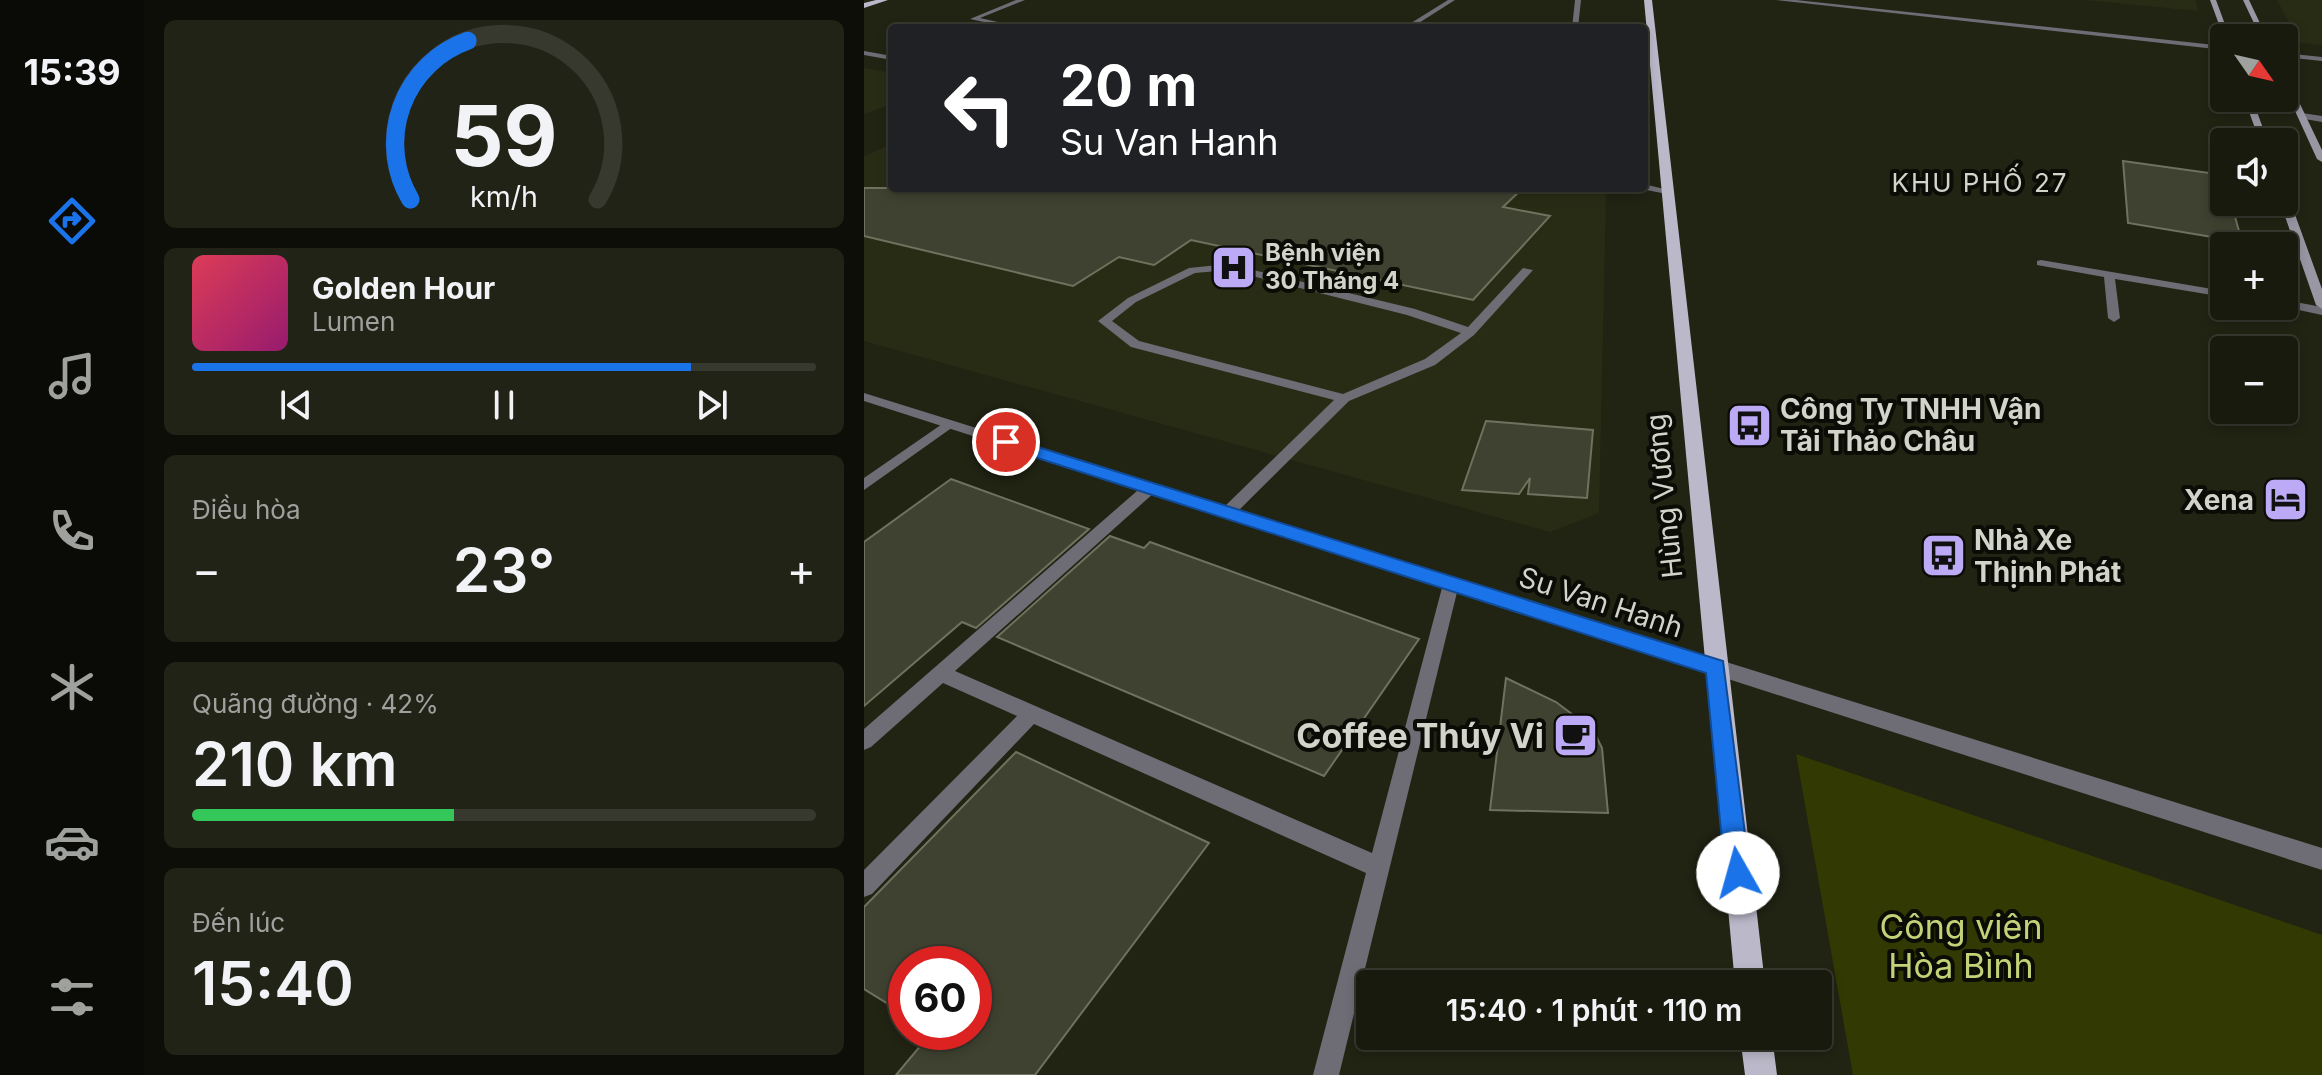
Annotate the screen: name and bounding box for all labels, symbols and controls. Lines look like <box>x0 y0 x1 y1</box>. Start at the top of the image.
north arrow <box>2210 24 2298 112</box>
map controls <box>2210 24 2298 424</box>
text: 15:39 <box>23 50 121 94</box>
text: 20 m <box>1060 52 1197 120</box>
icon: left <box>928 56 1032 160</box>
text: 59 <box>450 85 558 186</box>
text: Su Van Hanh <box>1060 120 1279 164</box>
button: sound <box>2210 128 2298 216</box>
district label: KHU PHỐ 27 <box>1891 163 2069 198</box>
text: km/h <box>470 179 538 214</box>
icon: directions <box>44 193 100 249</box>
button: + <box>2210 232 2298 320</box>
place label: Bệnh viện 30 Tháng 4 <box>1265 238 1399 295</box>
hospital icon: Bệnh viện 30 Tháng 4 <box>1210 243 1258 291</box>
text: Golden Hour <box>312 270 495 306</box>
text: Lumen <box>312 306 395 337</box>
button: − <box>2210 336 2298 424</box>
icon: music <box>44 348 100 404</box>
icon: previous <box>274 383 318 427</box>
icon: pause <box>482 383 526 427</box>
icon: next <box>690 383 734 427</box>
place label: Công Ty TNHH Vận Tải Thảo Châu <box>1780 392 2042 458</box>
bus stop icon: Công Ty TNHH Vận Tải Thảo Châu <box>1725 401 1773 449</box>
pin <box>972 408 1040 476</box>
street label: Hùng Vương <box>1638 412 1690 580</box>
icon: arrive <box>984 420 1028 464</box>
hotel icon: Xena <box>2261 476 2309 524</box>
place label: Xena <box>2184 483 2254 517</box>
text: Điều hòa <box>192 494 301 525</box>
icon: phone <box>44 503 100 559</box>
place label: Nhà Xe Thịnh Phát <box>1974 523 2121 589</box>
bus stop icon: Nhà Xe Thịnh Phát <box>1919 532 1967 580</box>
text: 23° <box>453 534 555 606</box>
text: − <box>192 543 221 597</box>
text: + <box>787 543 816 597</box>
street label: Su Van Hanh <box>1515 560 1687 644</box>
icon: climate <box>44 659 100 715</box>
text: Quãng đường · 42% <box>192 688 439 719</box>
cafe icon: Coffee Thúy Vi <box>1551 712 1599 760</box>
place label: Coffee Thúy Vi <box>1296 715 1544 756</box>
text: 210 km <box>192 728 398 800</box>
icon: car <box>44 814 100 870</box>
position arrow <box>1696 831 1780 915</box>
park label: Công viên Hòa Bình <box>1880 906 2042 986</box>
text: Đến lúc <box>192 907 285 938</box>
speed limit sign: 60 <box>888 946 992 1050</box>
text: 15:40 <box>192 947 354 1019</box>
icon: filters <box>44 969 100 1025</box>
text: 15:40 · 1 phút · 110 m <box>1446 992 1742 1028</box>

